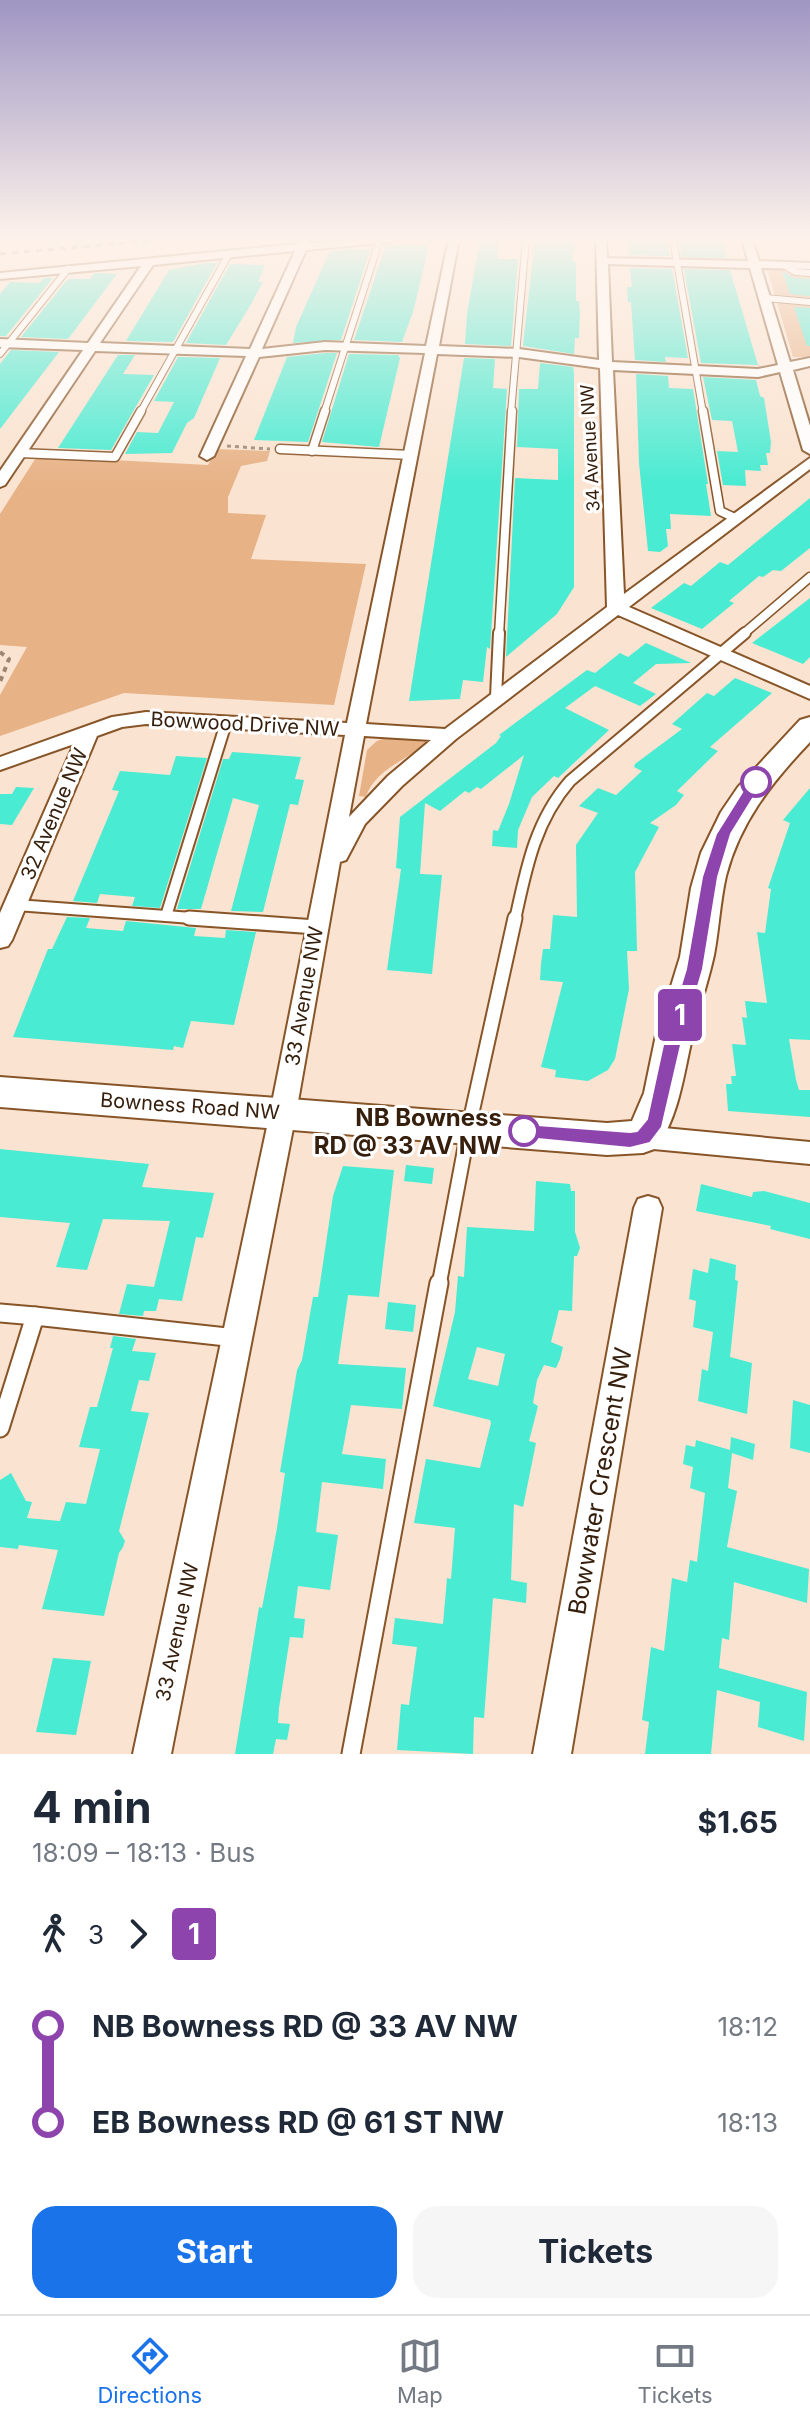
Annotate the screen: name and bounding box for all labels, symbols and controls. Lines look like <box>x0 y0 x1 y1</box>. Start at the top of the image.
street label: 34 Avenue NW <box>576 384 604 512</box>
street label: Bowwood Drive NW <box>150 707 340 741</box>
street label: 32 Avenue NW <box>15 744 93 884</box>
unlabelled marker <box>741 767 771 797</box>
street label: 33 Avenue NW <box>280 924 328 1068</box>
line badge: 1 <box>654 989 706 1041</box>
text: 1 <box>674 998 686 1032</box>
street label: Bowness Road NW <box>99 1088 281 1124</box>
place label: NB Bowness RD @ 33 AV NW <box>314 1103 502 1160</box>
marker: NB Bowness RD @ 33 AV NW <box>509 1116 539 1146</box>
street label: Bowwater Crescent NW <box>562 1345 638 1617</box>
street label: 33 Avenue NW <box>151 1560 203 1703</box>
text: 4 min <box>32 1780 152 1834</box>
text: $1.65 <box>698 1804 778 1840</box>
text: 18:09 – 18:13 · Bus <box>32 1837 255 1868</box>
icon: walk <box>32 1912 76 1956</box>
icon: forward <box>116 1912 160 1956</box>
text: 1 <box>188 1917 200 1951</box>
text: 3 <box>88 1919 104 1950</box>
text: NB Bowness RD @ 33 AV NW <box>92 2008 518 2044</box>
text: 18:12 <box>717 2011 778 2042</box>
text: EB Bowness RD @ 61 ST NW <box>92 2104 504 2140</box>
text: 18:13 <box>717 2107 778 2138</box>
button: Start <box>32 2206 397 2298</box>
button: Tickets <box>413 2206 778 2298</box>
tab: Directions <box>97 2334 202 2408</box>
tab: Map <box>397 2334 443 2408</box>
tab: Tickets <box>638 2334 713 2408</box>

